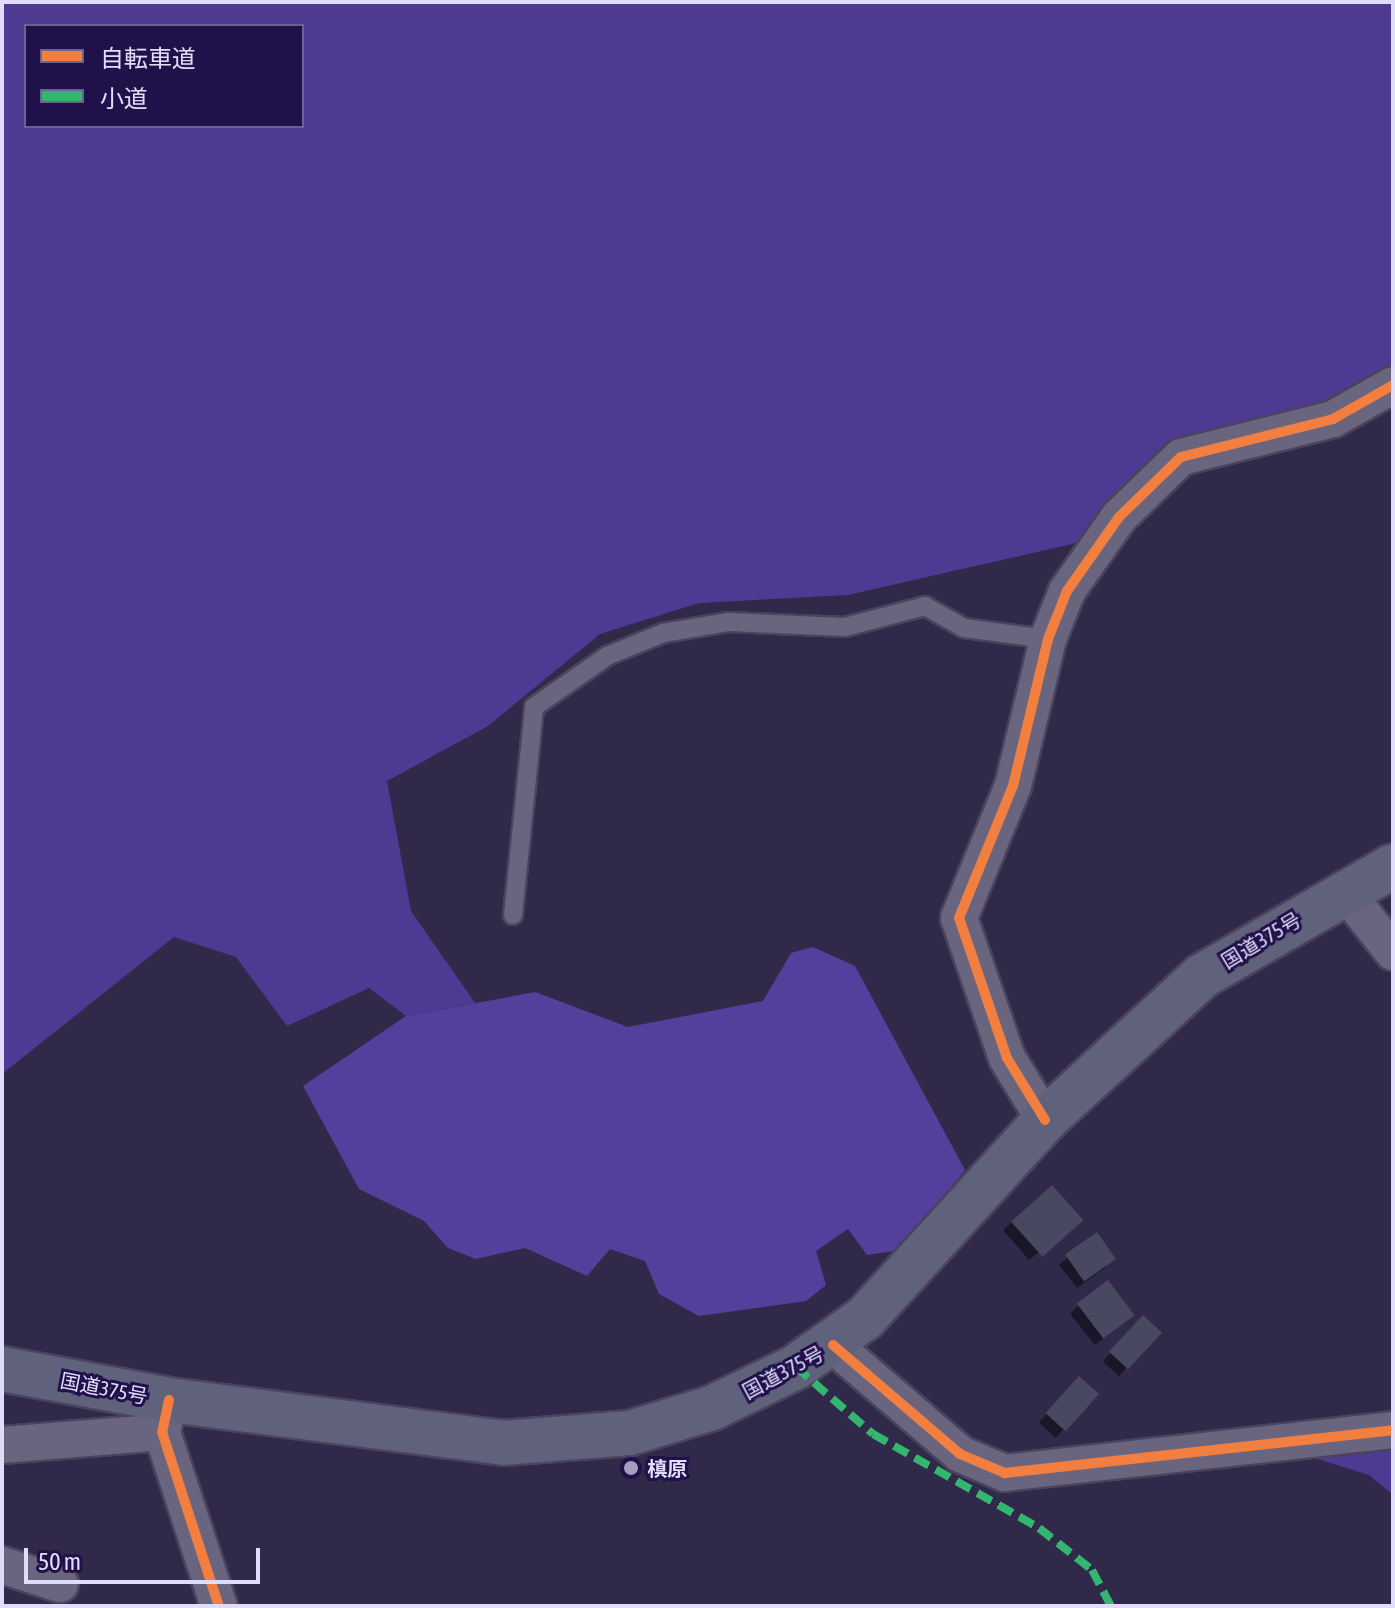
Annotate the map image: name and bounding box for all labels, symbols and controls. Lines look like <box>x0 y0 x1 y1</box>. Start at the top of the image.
legend <box>24 24 304 128</box>
text: 自転車道 <box>100 45 196 72</box>
text: 小道 <box>100 85 148 112</box>
street label: 国道375号 <box>1217 907 1305 973</box>
street label: 国道375号 <box>738 1341 828 1403</box>
street label: 国道375号 <box>58 1368 150 1408</box>
place label: 槙原 <box>647 1456 687 1480</box>
marker: 槙原 <box>622 1459 640 1477</box>
scale bar <box>28 1532 264 1582</box>
text: 50 m <box>38 1548 81 1575</box>

